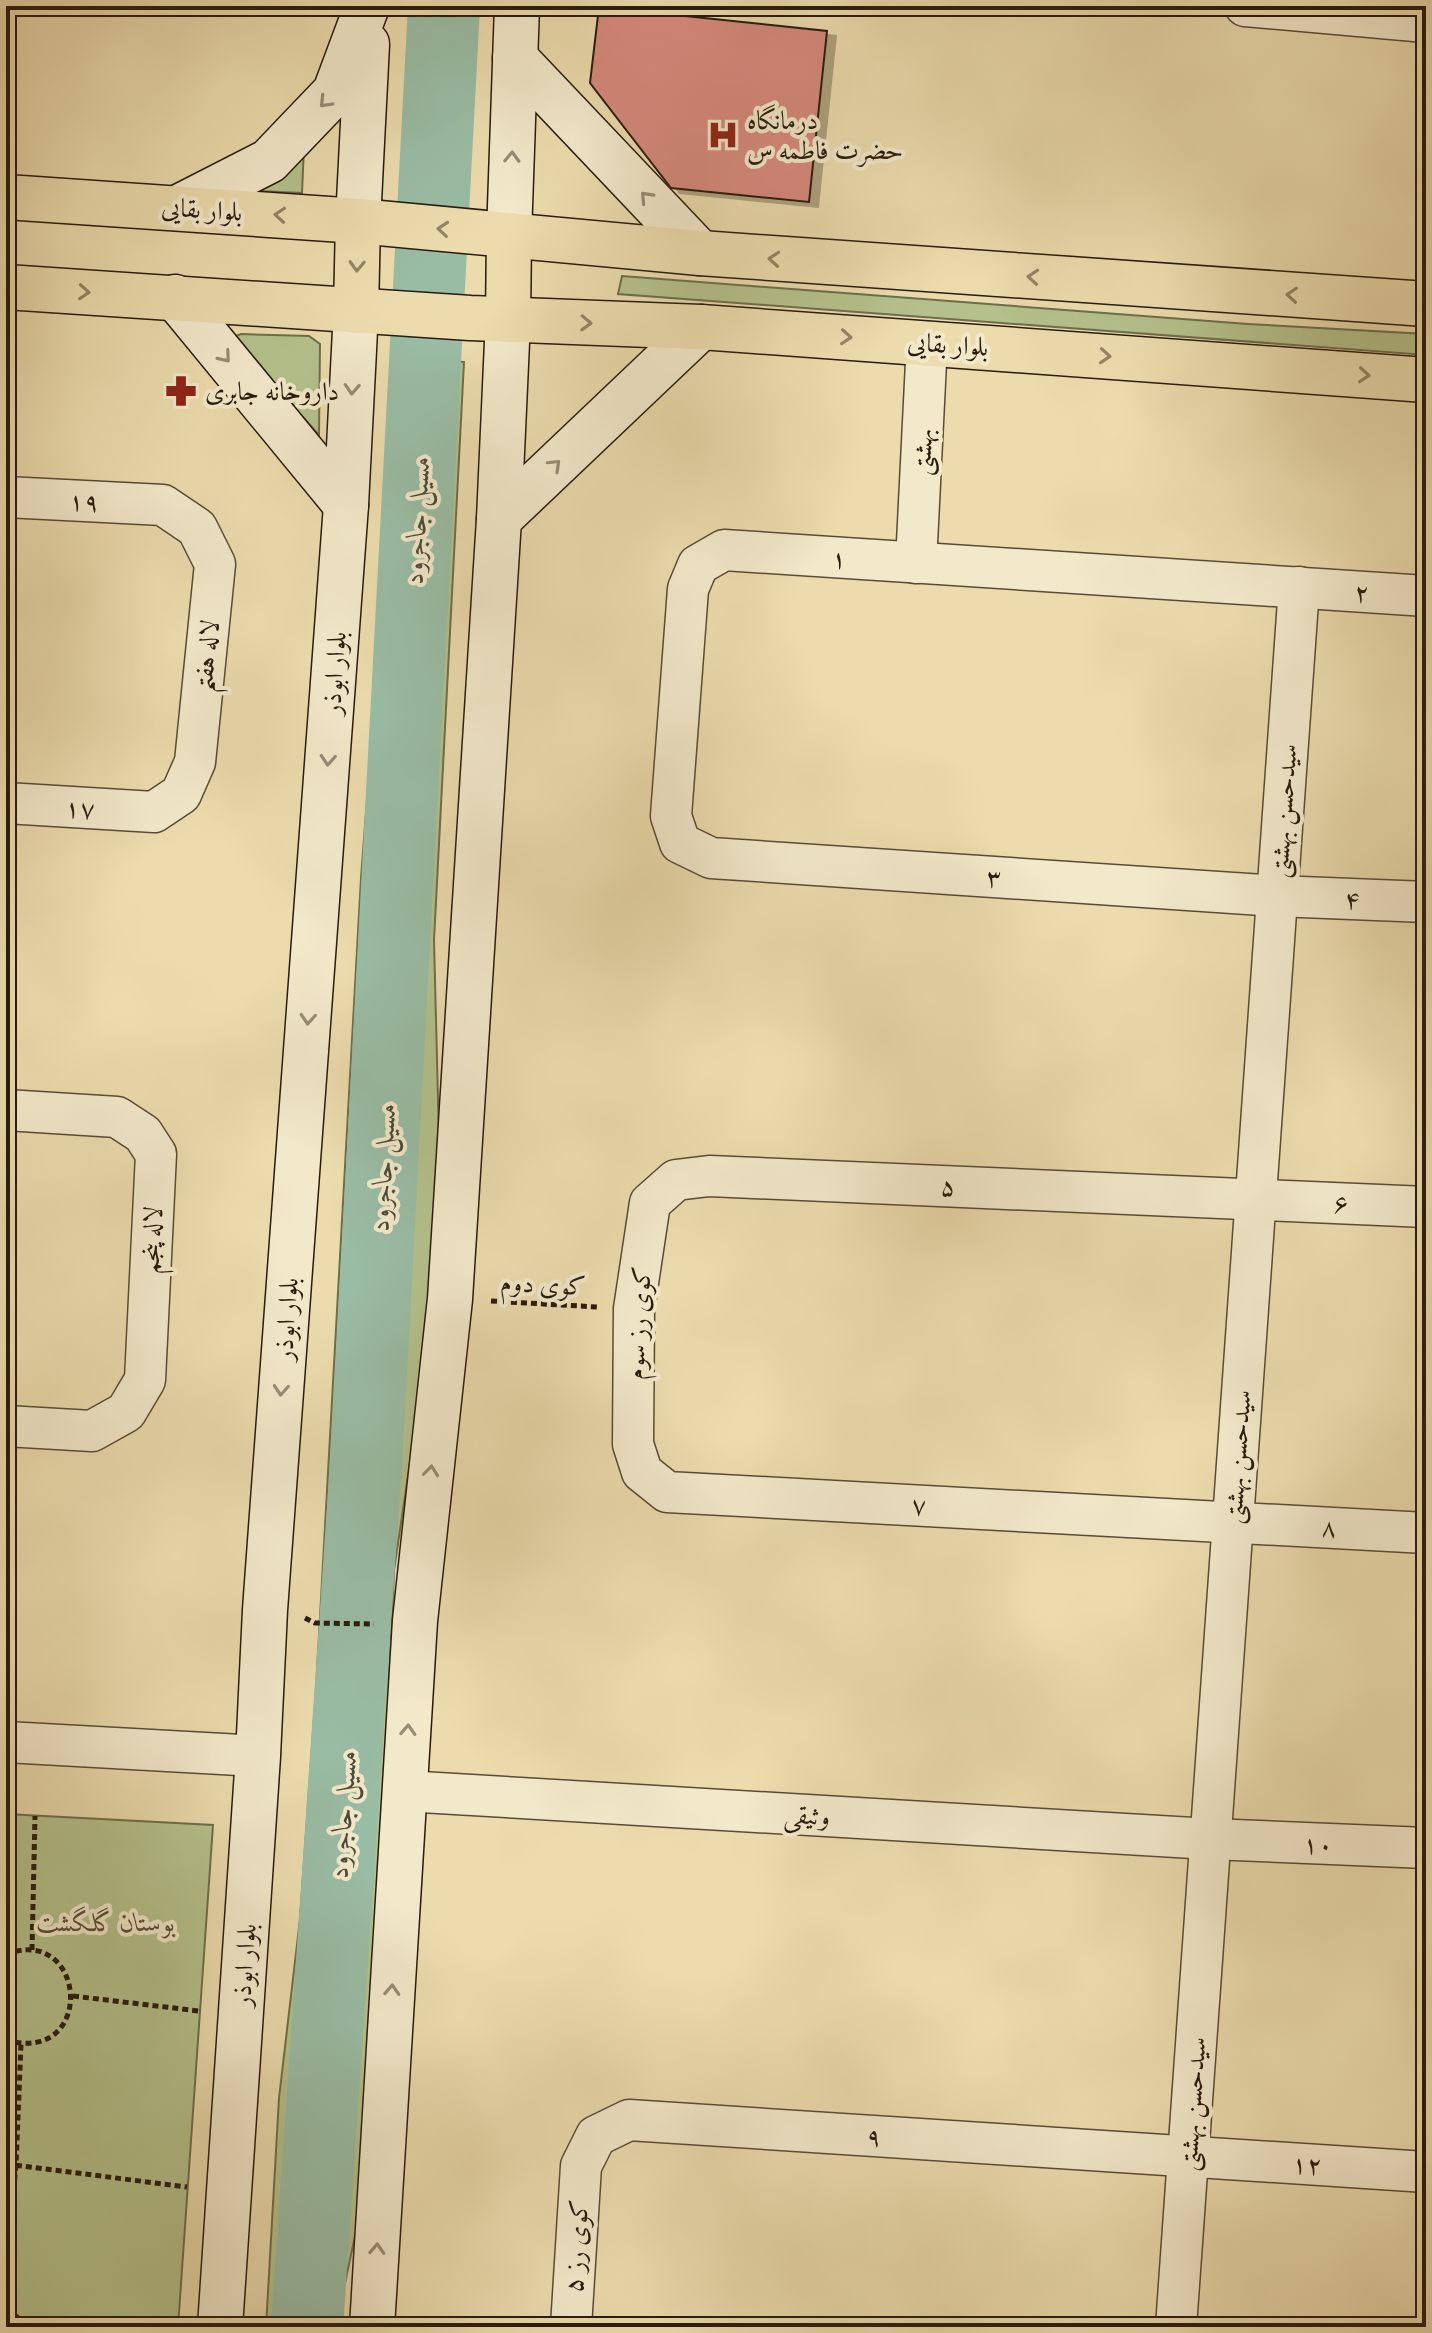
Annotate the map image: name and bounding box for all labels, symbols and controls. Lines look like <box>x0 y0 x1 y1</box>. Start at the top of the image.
one-way arrow <box>320 93 335 107</box>
place label: درمانگاه حضرت فاطمه س <box>747 100 903 169</box>
hospital icon: درمانگاه حضرت فاطمه س <box>706 118 740 152</box>
one-way arrow <box>503 150 520 163</box>
street label: بلوار بقایی <box>160 186 244 231</box>
one-way arrow <box>642 191 656 206</box>
one-way arrow <box>274 207 287 224</box>
one-way arrow <box>437 221 450 238</box>
one-way arrow <box>767 251 780 268</box>
one-way arrow <box>348 260 366 273</box>
one-way arrow <box>1026 269 1039 286</box>
one-way arrow <box>78 283 91 300</box>
one-way arrow <box>1285 287 1298 304</box>
one-way arrow <box>580 314 593 331</box>
street label: بلوار بقایی <box>906 321 990 366</box>
one-way arrow <box>840 328 853 345</box>
one-way arrow <box>1099 347 1112 364</box>
one-way arrow <box>215 348 229 363</box>
one-way arrow <box>1358 366 1371 383</box>
place label: داروخانه جابری <box>205 371 339 410</box>
pharmacy icon: داروخانه جابری <box>164 374 198 408</box>
one-way arrow <box>344 383 361 396</box>
street label: بهشتی <box>901 427 942 477</box>
water label: مسیل جاجرود <box>392 454 439 585</box>
one-way arrow <box>546 461 561 475</box>
street label: ۱۹ <box>68 480 100 521</box>
street label: ۱ <box>830 538 848 577</box>
street label: ۲ <box>1353 572 1371 611</box>
street label: لاله هفتم <box>182 618 236 695</box>
street label: بلوار ابوذر <box>311 630 356 719</box>
street label: سیدحسن بهشتی <box>1258 743 1307 879</box>
one-way arrow <box>319 754 336 767</box>
street label: ۱۷ <box>64 787 97 828</box>
street label: ۳ <box>985 857 1003 896</box>
street label: ۴ <box>1343 879 1361 918</box>
one-way arrow <box>300 1013 317 1026</box>
water label: مسیل جاجرود <box>358 1101 405 1232</box>
street label: ۵ <box>940 1166 956 1205</box>
street label: ۶ <box>1332 1183 1350 1222</box>
street label: لاله پنجم <box>129 1205 178 1275</box>
street label: کوی دوم <box>499 1262 587 1309</box>
street label: کوی رز سوم <box>614 1265 665 1381</box>
street label: بلوار ابوذر <box>263 1276 308 1365</box>
one-way arrow <box>273 1384 290 1397</box>
street label: سیدحسن بهشتی <box>1212 1389 1261 1525</box>
one-way arrow <box>423 1464 440 1477</box>
street label: ۷ <box>910 1485 928 1524</box>
street label: ۸ <box>1320 1507 1338 1546</box>
one-way arrow <box>399 1723 416 1736</box>
water label: مسیل جاجرود <box>317 1748 366 1880</box>
street label: وثیقی <box>783 1794 831 1835</box>
street label: ۱۰ <box>1302 1823 1334 1864</box>
park label: بوستان گلگشت <box>36 1902 176 1941</box>
street label: بلوار ابوذر <box>221 1922 266 2011</box>
one-way arrow <box>384 1983 401 1996</box>
street label: سیدحسن بهشتی <box>1167 2036 1216 2172</box>
street label: ۹ <box>865 2116 883 2155</box>
street label: ۱۲ <box>1291 2143 1324 2184</box>
street label: کوی رز ۵ <box>553 2198 598 2294</box>
one-way arrow <box>368 2242 385 2255</box>

